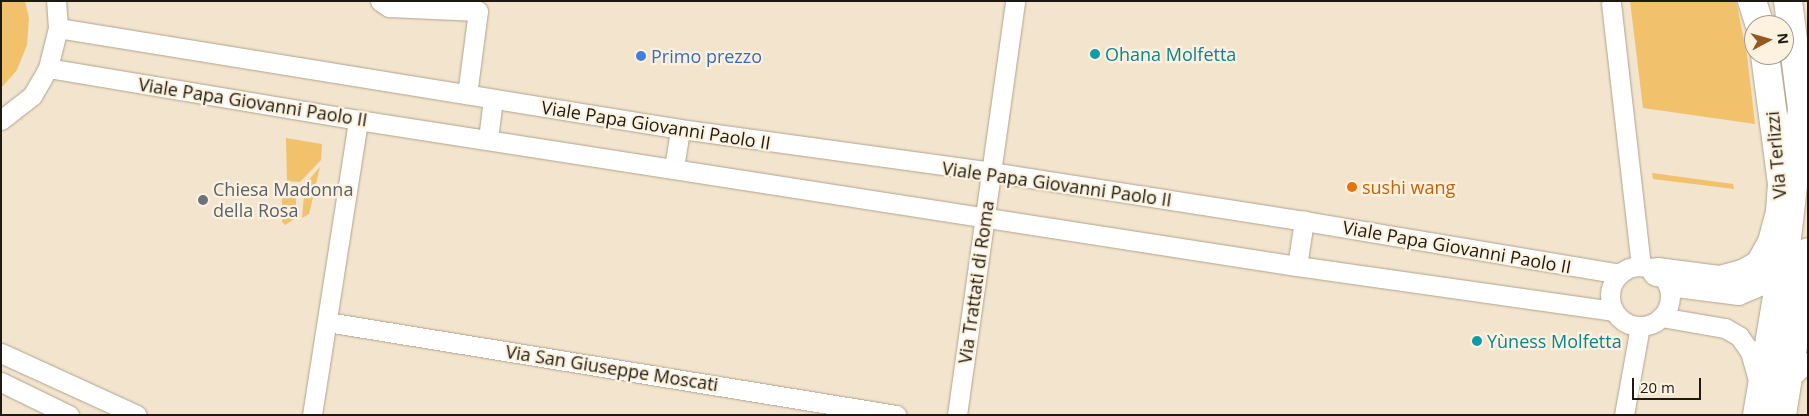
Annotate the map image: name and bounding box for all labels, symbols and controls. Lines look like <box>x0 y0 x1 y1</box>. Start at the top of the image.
north arrow <box>1744 15 1794 65</box>
text: N <box>1773 32 1793 45</box>
place label: Ohana Molfetta <box>1105 43 1236 65</box>
place label: Primo prezzo <box>651 45 762 67</box>
marker: Ohana Molfetta <box>1089 48 1101 60</box>
marker: Primo prezzo <box>635 50 647 62</box>
street label: Viale Papa Giovanni Paolo II <box>137 73 369 131</box>
street label: Viale Papa Giovanni Paolo II <box>540 96 772 154</box>
street label: Via Terlizzi <box>1761 110 1791 200</box>
street label: Viale Papa Giovanni Paolo II <box>941 157 1173 211</box>
place label: sushi wang <box>1362 176 1455 198</box>
place label: Chiesa Madonna della Rosa <box>213 179 353 222</box>
marker: sushi wang <box>1346 181 1358 193</box>
marker: Chiesa Madonna della Rosa <box>197 194 209 206</box>
street label: Via Trattati di Roma <box>954 199 998 365</box>
street label: Viale Papa Giovanni Paolo II <box>1341 216 1573 278</box>
place label: Yùness Molfetta <box>1487 330 1622 352</box>
marker: Yùness Molfetta <box>1471 335 1483 347</box>
street label: Via San Giuseppe Moscati <box>504 341 720 395</box>
scale bar <box>1634 368 1703 400</box>
text: 20 m <box>1640 377 1675 397</box>

